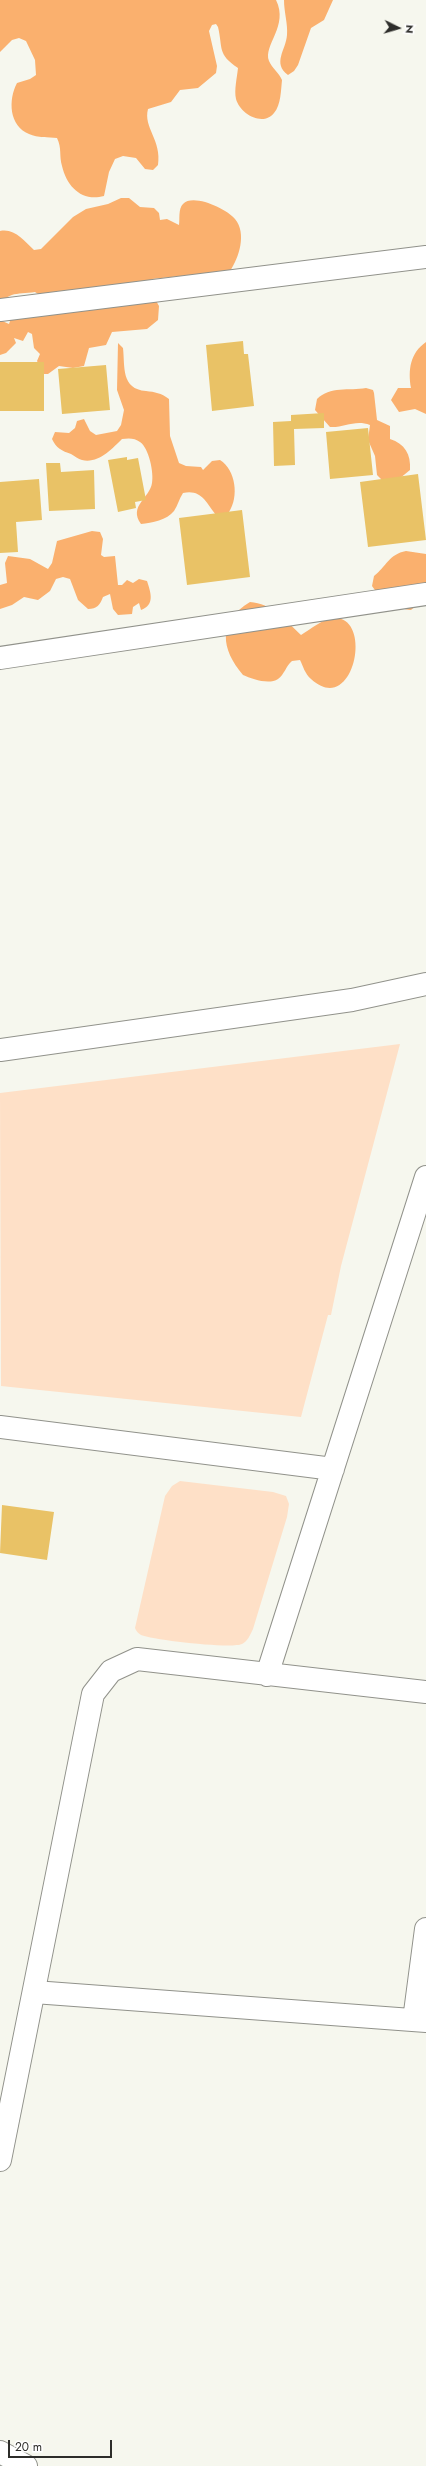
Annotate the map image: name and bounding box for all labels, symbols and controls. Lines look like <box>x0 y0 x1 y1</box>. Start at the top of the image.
north arrow <box>378 8 418 48</box>
text: N <box>402 24 418 34</box>
scale bar <box>10 2432 114 2458</box>
text: 20 m <box>15 2438 42 2456</box>

